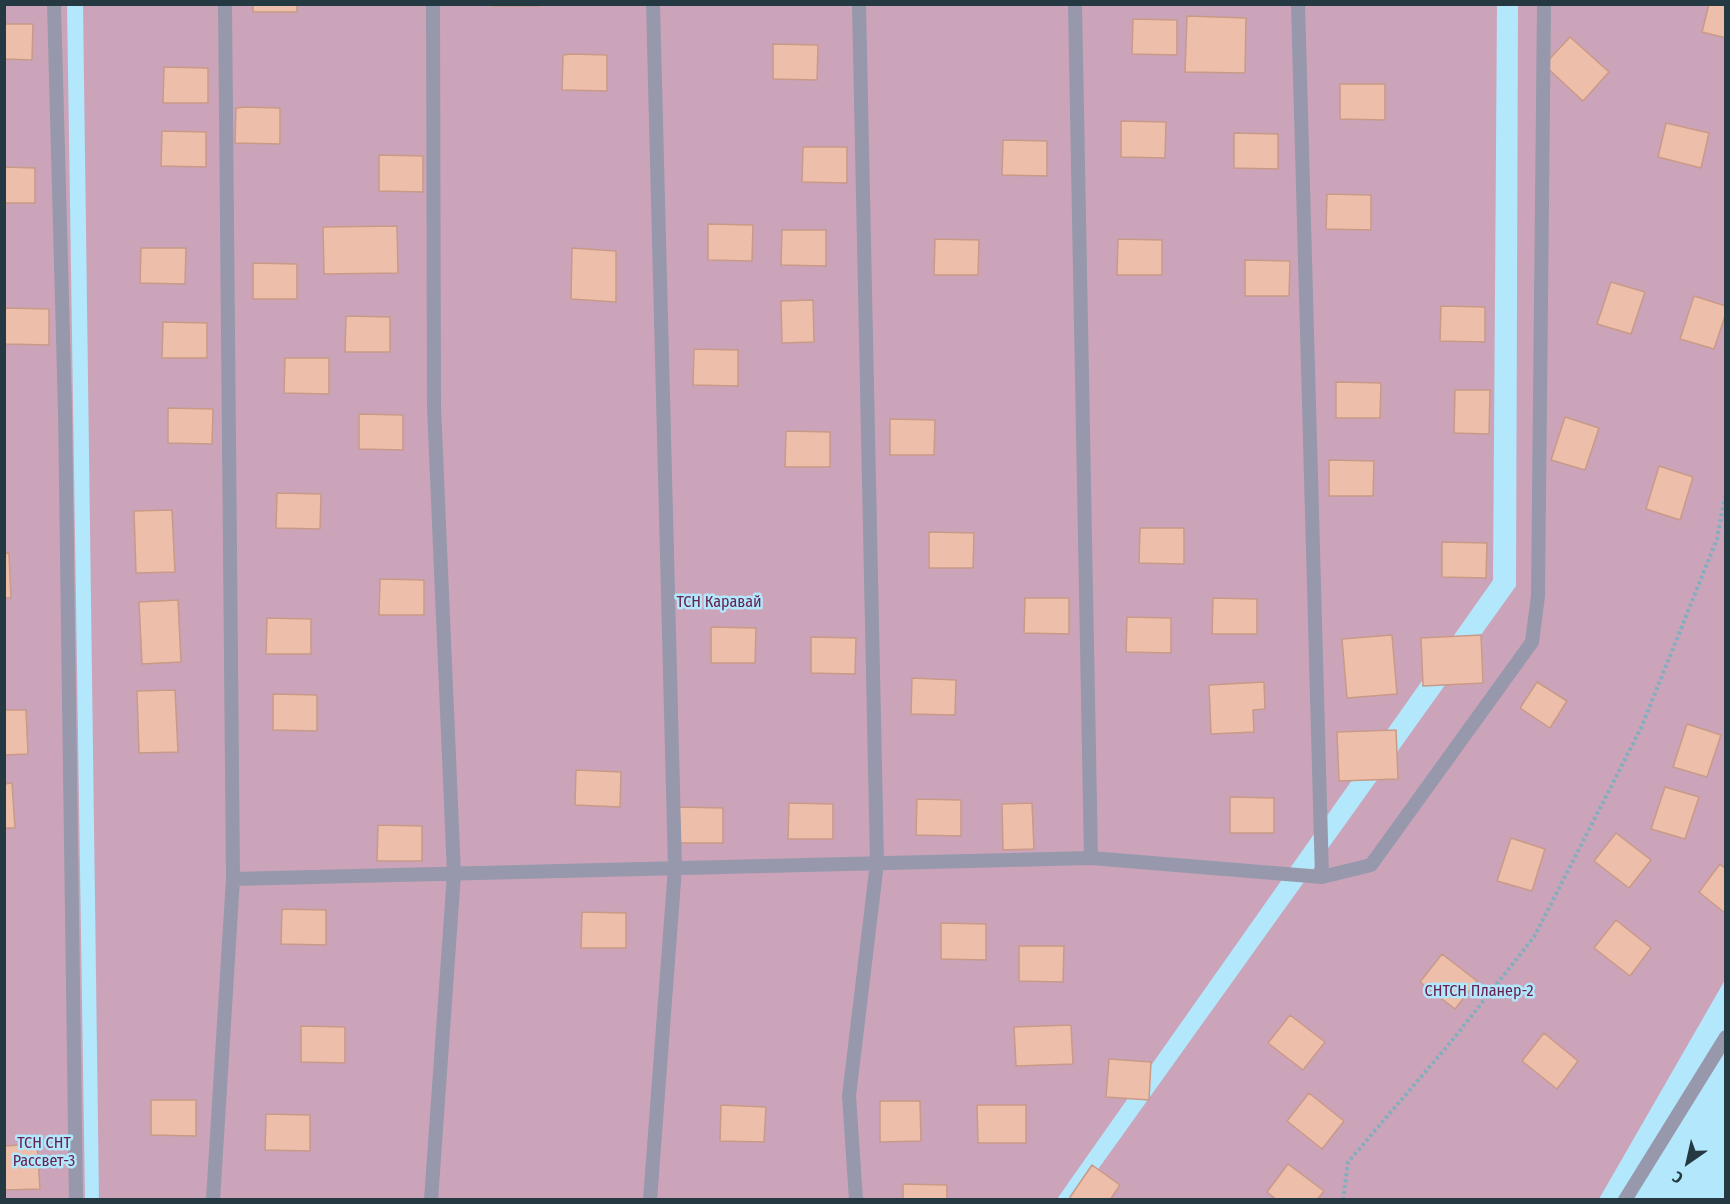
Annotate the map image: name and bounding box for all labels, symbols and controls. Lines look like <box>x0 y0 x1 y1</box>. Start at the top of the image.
park label: ТСН Каравай <box>676 593 762 613</box>
park label: СНТСН Планер-2 <box>1425 982 1533 1002</box>
north arrow <box>1658 1132 1718 1192</box>
park label: ТСН СНТ Рассвет-3 <box>13 1134 75 1172</box>
text: С <box>1669 1167 1686 1188</box>

